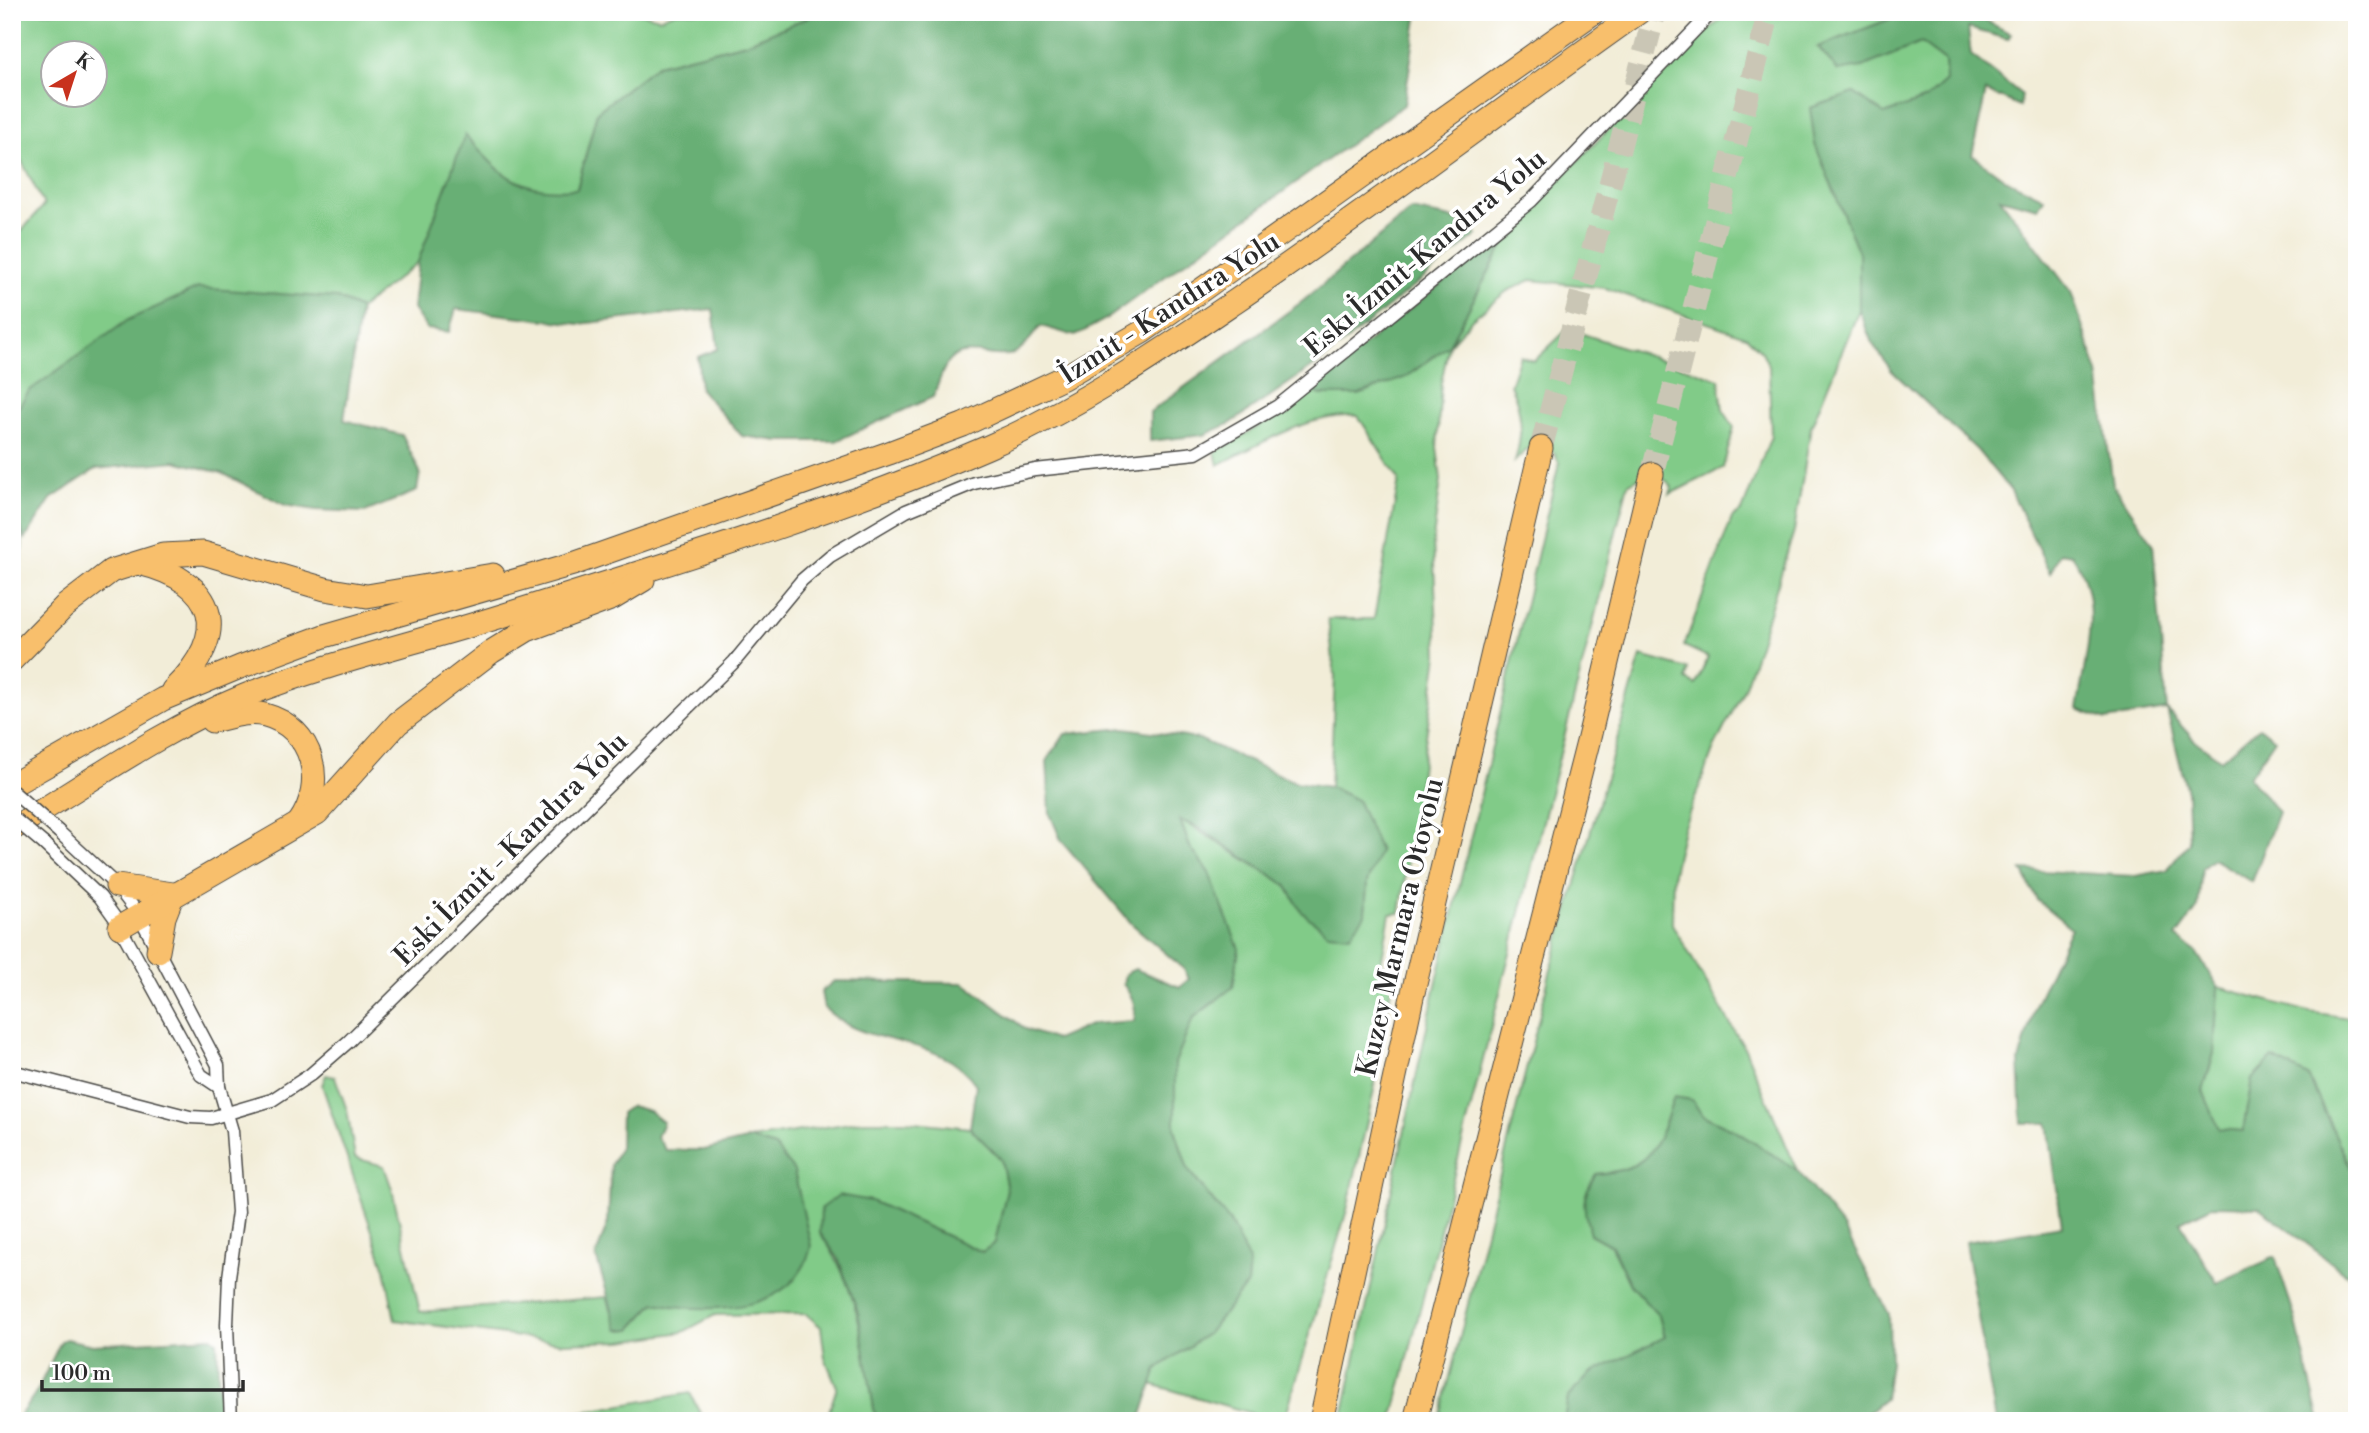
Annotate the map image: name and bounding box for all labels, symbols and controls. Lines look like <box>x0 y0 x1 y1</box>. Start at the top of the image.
north arrow <box>38 38 108 108</box>
text: K <box>71 47 98 76</box>
street label: Eskı İzmit-Kandıra Yolu <box>1296 141 1553 365</box>
street label: İzmit - Kandıra Yolu <box>1053 223 1287 393</box>
street label: Eski İzmit - Kandıra Yolu <box>386 724 636 973</box>
street label: Kuzey Marmara Otoyolu <box>1349 775 1452 1080</box>
scale bar <box>42 1349 243 1393</box>
text: 100 m <box>52 1361 111 1387</box>

